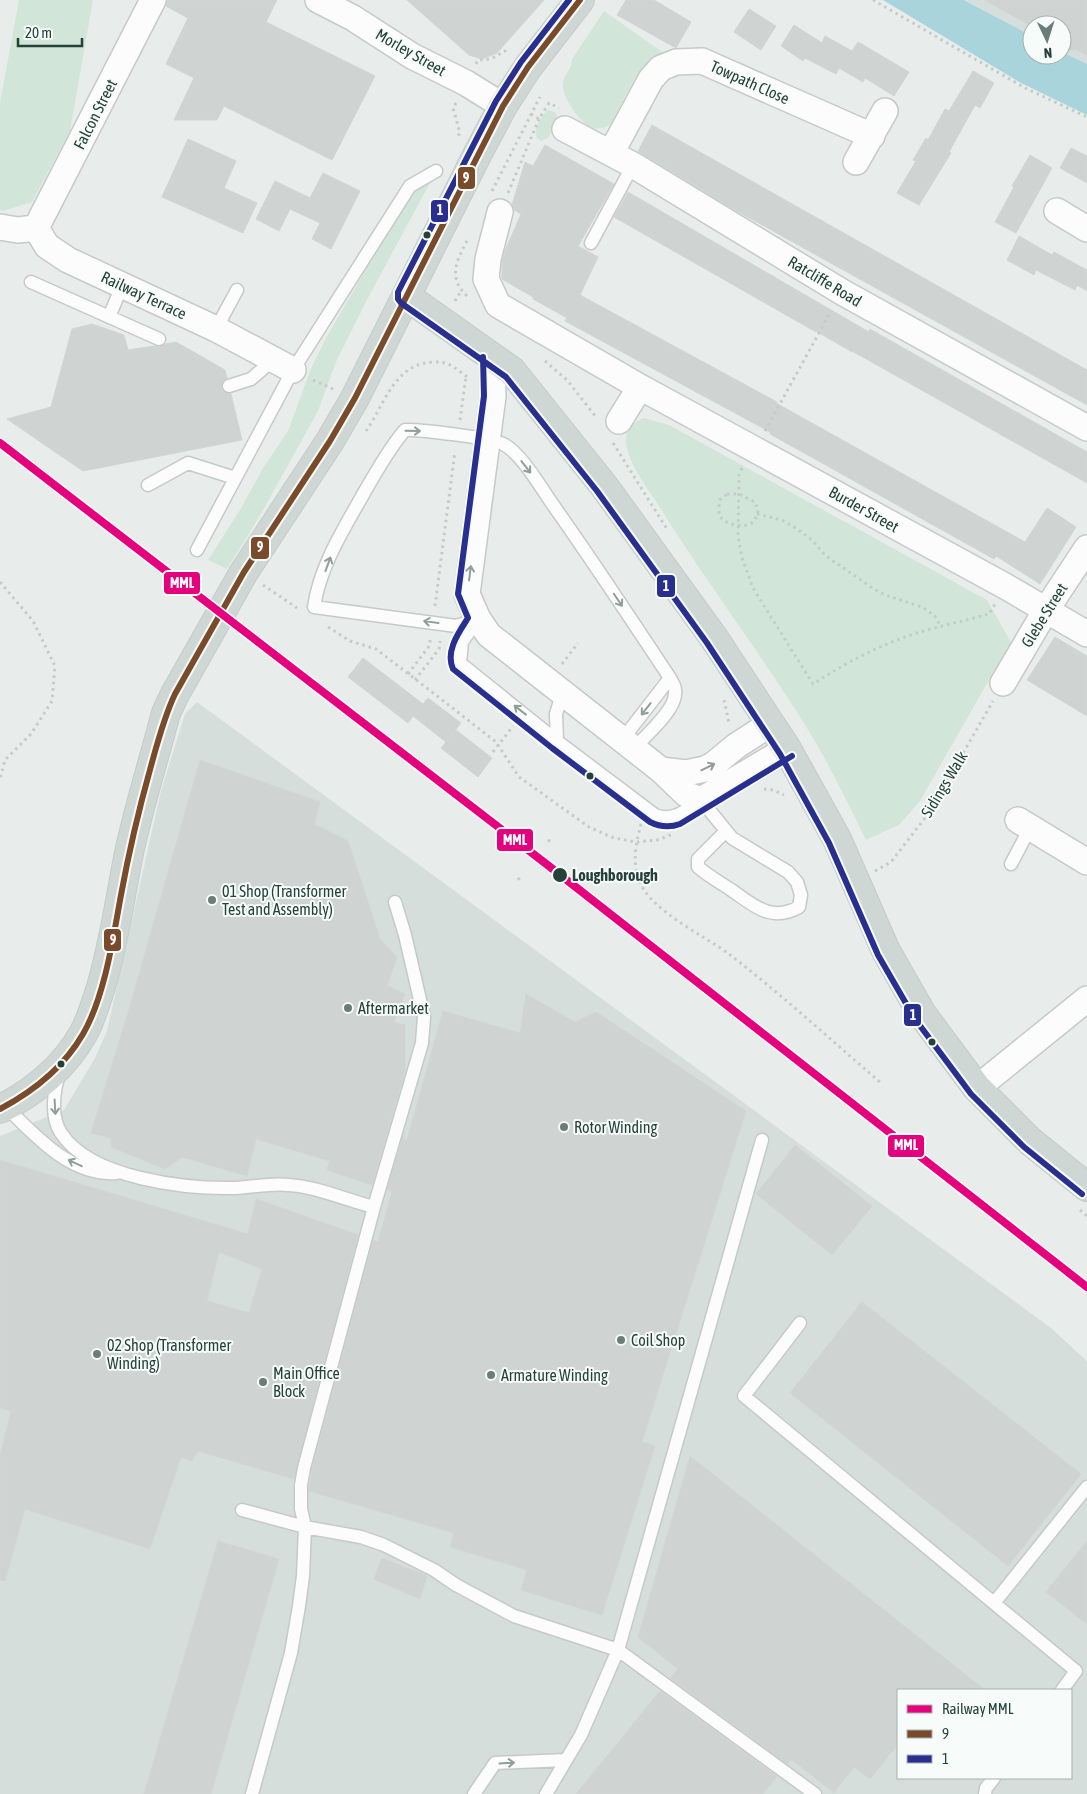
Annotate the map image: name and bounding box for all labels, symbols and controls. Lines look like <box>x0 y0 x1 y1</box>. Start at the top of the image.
scale bar <box>18 15 81 47</box>
north arrow <box>1022 15 1072 65</box>
text: 20 m <box>25 24 52 41</box>
street label: Morley Street <box>372 25 450 80</box>
text: N <box>1043 45 1053 61</box>
street label: Towpath Close <box>707 57 792 108</box>
street label: Falcon Street <box>70 76 120 152</box>
line badge: 9 <box>457 166 476 190</box>
text: 9 <box>463 170 470 186</box>
line badge: 1 <box>430 199 449 223</box>
text: 1 <box>437 202 444 218</box>
unlabelled marker <box>422 230 432 240</box>
street label: Ratcliffe Road <box>785 252 865 310</box>
street label: Railway Terrace <box>98 267 189 323</box>
one-way arrow <box>404 426 420 436</box>
one-way arrow <box>520 460 531 473</box>
street label: Burder Street <box>826 482 902 536</box>
line badge: 9 <box>250 536 270 560</box>
text: 9 <box>257 539 264 555</box>
one-way arrow <box>324 557 333 572</box>
one-way arrow <box>465 565 475 581</box>
line badge: MML <box>163 571 201 595</box>
line badge: 1 <box>656 574 676 598</box>
text: MML <box>170 575 195 591</box>
text: 1 <box>663 578 670 594</box>
street label: Glebe Street <box>1017 579 1071 650</box>
one-way arrow <box>613 593 623 607</box>
one-way arrow <box>423 617 439 627</box>
one-way arrow <box>641 702 652 715</box>
one-way arrow <box>513 704 526 715</box>
street label: Sidings Walk <box>917 748 972 821</box>
one-way arrow <box>700 762 715 771</box>
unlabelled marker <box>585 771 595 781</box>
line badge: MML <box>496 828 534 852</box>
text: MML <box>503 832 528 848</box>
marker: Loughborough <box>551 866 569 884</box>
place label: Loughborough <box>572 866 658 884</box>
place label: 01 Shop (Transformer Test and Assembly) <box>222 882 347 919</box>
marker: 01 Shop (Transformer Test and Assembly) <box>206 894 218 906</box>
line badge: 9 <box>103 928 122 952</box>
text: 9 <box>110 932 117 948</box>
place label: Aftermarket <box>358 999 429 1017</box>
marker: Aftermarket <box>342 1002 354 1014</box>
line badge: 1 <box>903 1003 922 1027</box>
text: 1 <box>910 1007 917 1023</box>
unlabelled marker <box>927 1037 937 1047</box>
unlabelled marker <box>56 1059 66 1069</box>
one-way arrow <box>50 1098 60 1114</box>
place label: Rotor Winding <box>574 1118 657 1137</box>
marker: Rotor Winding <box>558 1121 570 1133</box>
line badge: MML <box>887 1134 925 1158</box>
text: MML <box>894 1137 919 1153</box>
one-way arrow <box>68 1158 83 1168</box>
place label: Coil Shop <box>631 1331 685 1350</box>
marker: Coil Shop <box>615 1334 627 1346</box>
place label: 02 Shop (Transformer Winding) <box>107 1336 232 1373</box>
marker: 02 Shop (Transformer Winding) <box>91 1348 103 1360</box>
place label: Main Office Block <box>273 1364 340 1400</box>
place label: Armature Winding <box>501 1366 608 1385</box>
marker: Armature Winding <box>485 1369 497 1381</box>
marker: Main Office Block <box>257 1376 269 1388</box>
legend <box>897 1689 1072 1779</box>
text: Railway MML <box>942 1700 1014 1717</box>
text: 9 <box>942 1725 949 1742</box>
text: 1 <box>942 1750 949 1767</box>
one-way arrow <box>499 1758 515 1767</box>

